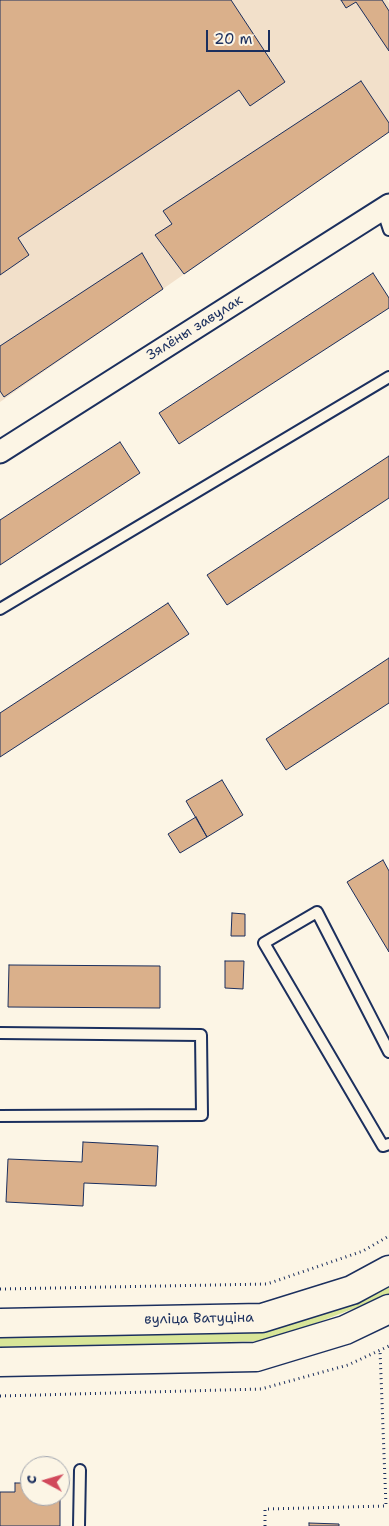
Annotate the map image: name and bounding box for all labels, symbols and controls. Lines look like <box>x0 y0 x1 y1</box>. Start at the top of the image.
scale bar <box>209 20 273 52</box>
text: 20 m <box>214 29 253 49</box>
street label: Зялёны завулак <box>144 292 246 364</box>
street label: вуліца Ватуціна <box>144 1310 254 1328</box>
north arrow <box>20 1456 70 1506</box>
text: С <box>22 1474 40 1485</box>

